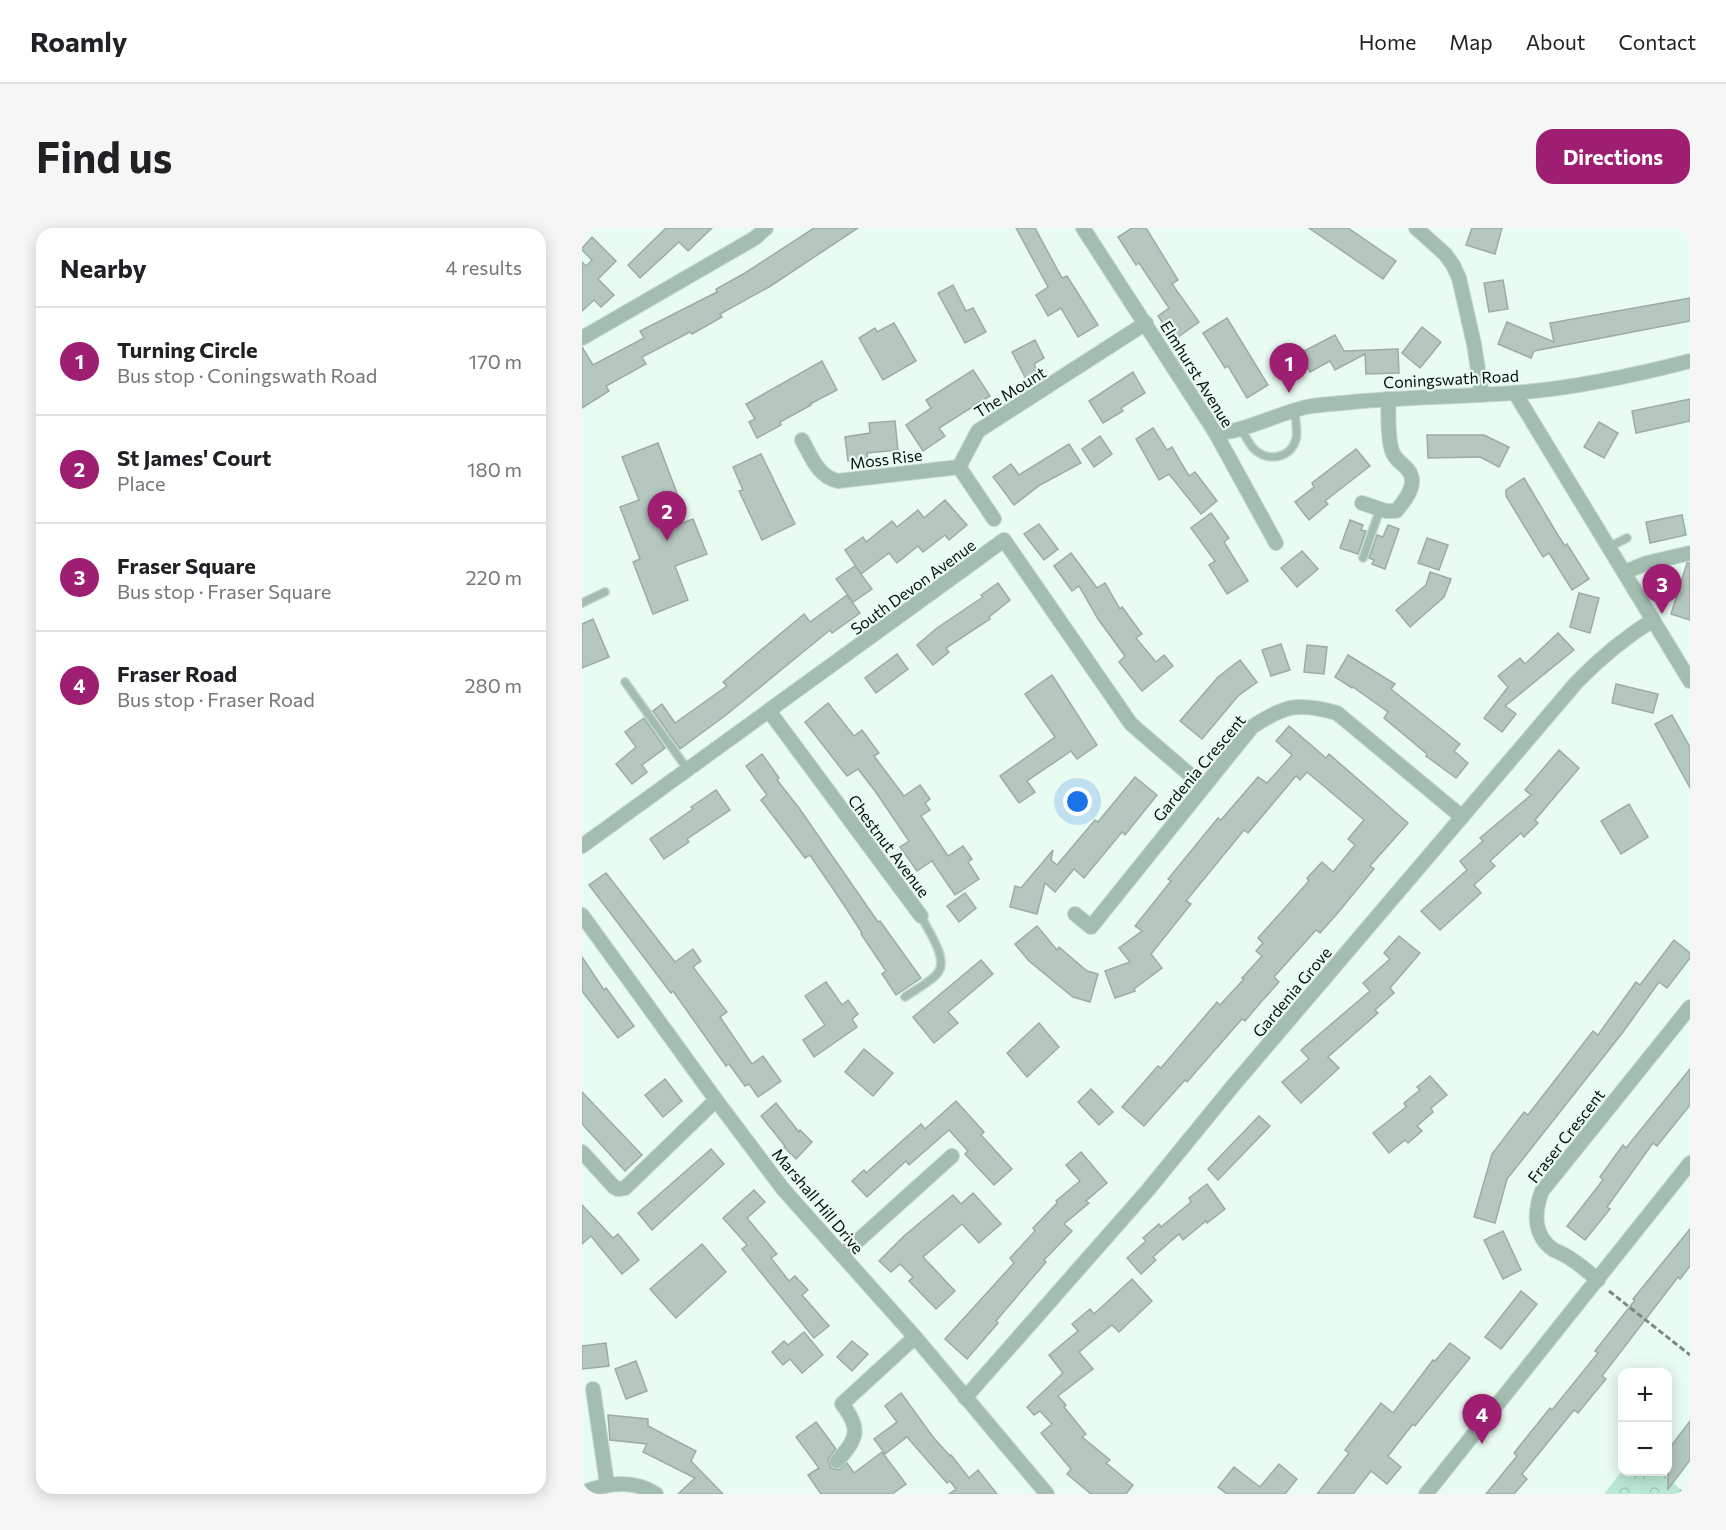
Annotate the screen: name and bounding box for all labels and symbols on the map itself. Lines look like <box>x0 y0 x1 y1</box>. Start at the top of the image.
street label: Elmhurst Avenue <box>1157 317 1238 430</box>
pin: 1 <box>1270 344 1308 393</box>
street label: The Mount <box>971 362 1049 421</box>
street label: Coningswath Road <box>1383 365 1519 392</box>
street label: Moss Rise <box>849 445 923 472</box>
pin: 2 <box>648 492 686 541</box>
street label: South Devon Avenue <box>847 535 979 638</box>
pin: 3 <box>1642 564 1682 614</box>
street label: Gardenia Crescent <box>1148 710 1249 825</box>
your location <box>1063 787 1092 816</box>
street label: Chestnut Avenue <box>845 791 934 901</box>
street label: Gardenia Grove <box>1248 943 1335 1041</box>
street label: Fraser Crescent <box>1523 1085 1608 1186</box>
street label: Marshall Hill Drive <box>769 1144 868 1257</box>
pin: 4 <box>1462 1394 1502 1444</box>

